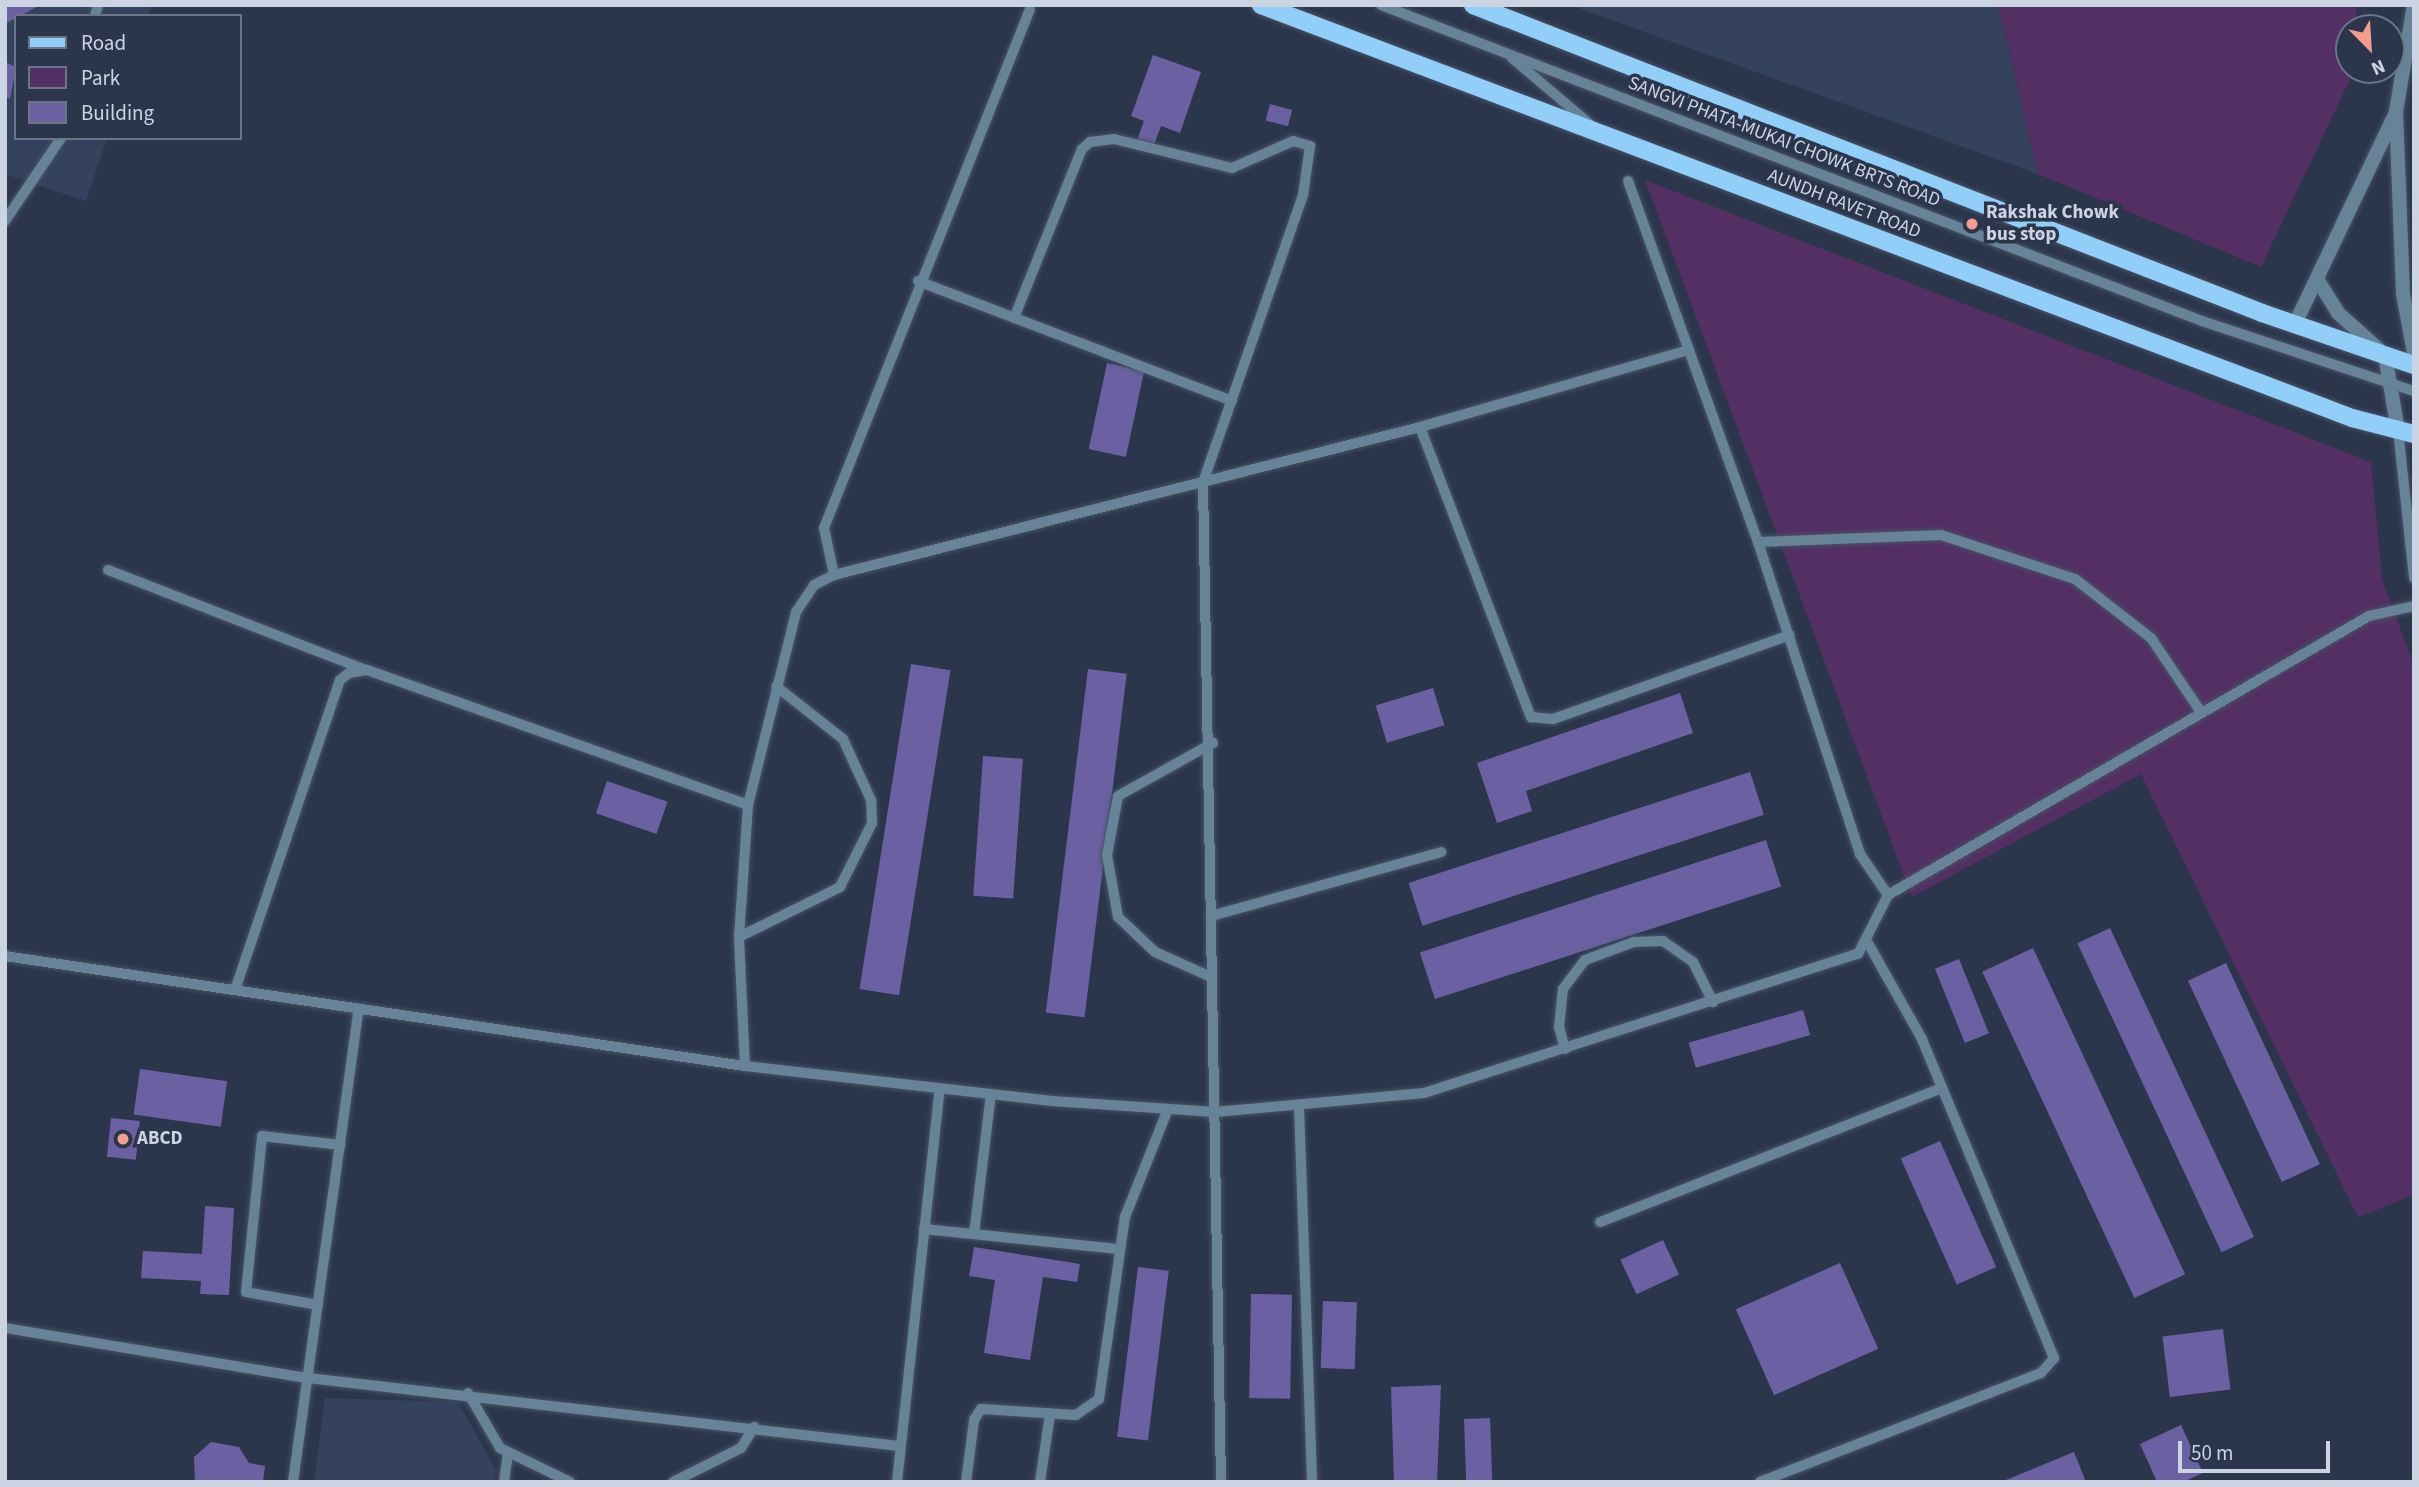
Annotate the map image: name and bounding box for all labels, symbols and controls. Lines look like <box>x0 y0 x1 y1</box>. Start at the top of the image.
legend <box>14 14 242 140</box>
north arrow <box>2335 14 2405 84</box>
text: Road <box>81 28 126 58</box>
text: N <box>2367 52 2389 82</box>
text: Park <box>81 63 120 93</box>
street label: SANGVI PHATA-MUKAI CHOWK BRTS ROAD <box>1625 72 1943 212</box>
text: Building <box>81 98 154 128</box>
street label: AUNDH RAVET ROAD <box>1764 164 1924 244</box>
place label: Rakshak Chowk bus stop <box>1986 202 2119 246</box>
marker: Rakshak Chowk bus stop <box>1964 216 1980 232</box>
place label: ABCD <box>137 1128 183 1150</box>
marker: ABCD <box>115 1131 131 1147</box>
scale bar <box>2181 1428 2333 1472</box>
text: 50 m <box>2191 1438 2233 1468</box>

